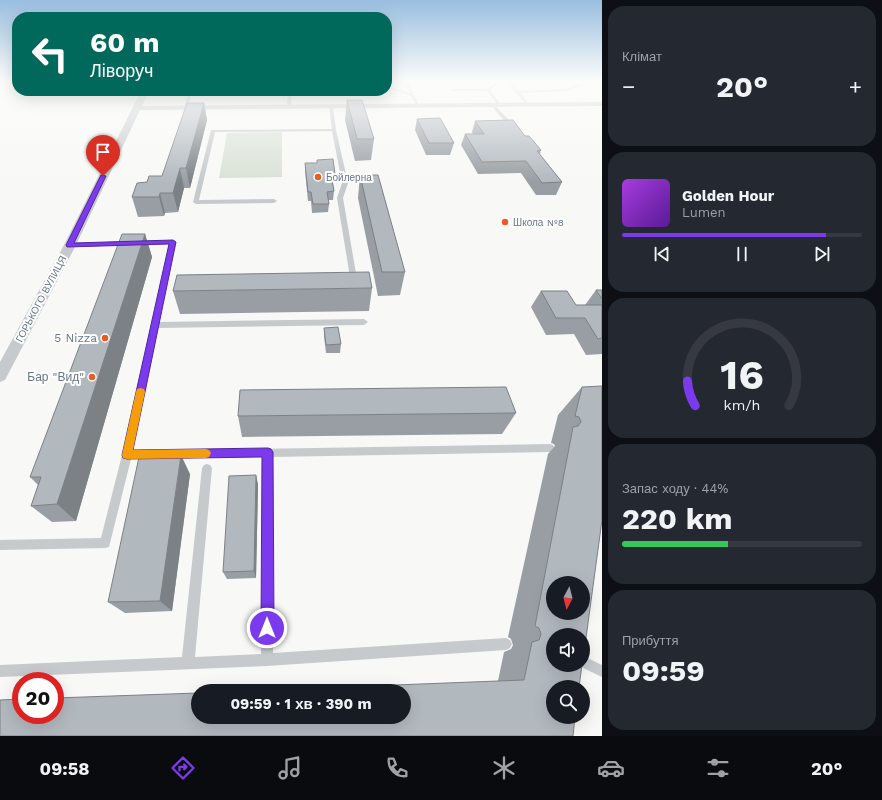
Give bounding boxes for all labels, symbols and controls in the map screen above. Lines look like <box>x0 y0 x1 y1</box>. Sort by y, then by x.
text: 60 m <box>90 26 160 59</box>
icon: left <box>24 28 76 80</box>
text: Клімат <box>622 49 662 64</box>
text: Ліворуч <box>90 60 153 81</box>
text: 20° <box>716 69 768 104</box>
text: − <box>622 74 635 99</box>
text: + <box>849 74 862 99</box>
pin <box>86 135 120 176</box>
icon: arrive <box>92 141 114 163</box>
marker: Бойлерна <box>313 172 323 182</box>
place label: Бойлерна <box>326 172 372 183</box>
text: Golden Hour <box>682 187 774 205</box>
text: Lumen <box>682 205 726 220</box>
marker: Школа №8 <box>500 217 510 227</box>
place label: Школа №8 <box>513 217 564 228</box>
icon: previous <box>651 243 673 265</box>
icon: pause <box>731 243 753 265</box>
icon: next <box>811 243 833 265</box>
street label: ГОРЬКОГО ВУЛИЦЯ <box>14 254 68 344</box>
place label: 5 Nizza <box>54 331 97 345</box>
marker: 5 Nizza <box>100 333 110 343</box>
text: 16 <box>720 350 764 399</box>
place label: Бар "Вид" <box>27 370 84 384</box>
marker: Бар "Вид" <box>87 372 97 382</box>
text: km/h <box>724 397 760 413</box>
text: Запас ходу · 44% <box>622 481 729 496</box>
text: 220 km <box>622 501 733 536</box>
north arrow <box>546 576 590 620</box>
map controls <box>546 576 590 724</box>
position arrow <box>246 607 288 649</box>
button: sound <box>546 628 590 672</box>
text: Прибуття <box>622 633 678 648</box>
text: 09:59 <box>622 653 705 688</box>
speed limit sign: 20 <box>12 672 64 724</box>
button: search <box>546 680 590 724</box>
text: 09:59 · 1 хв · 390 m <box>230 695 372 713</box>
icon: directions <box>169 754 197 782</box>
icon: music <box>276 754 304 782</box>
icon: phone <box>383 754 411 782</box>
icon: climate <box>490 754 518 782</box>
icon: car <box>597 754 625 782</box>
icon: filters <box>704 754 732 782</box>
text: 09:58 <box>40 758 89 779</box>
text: 20° <box>811 758 842 779</box>

